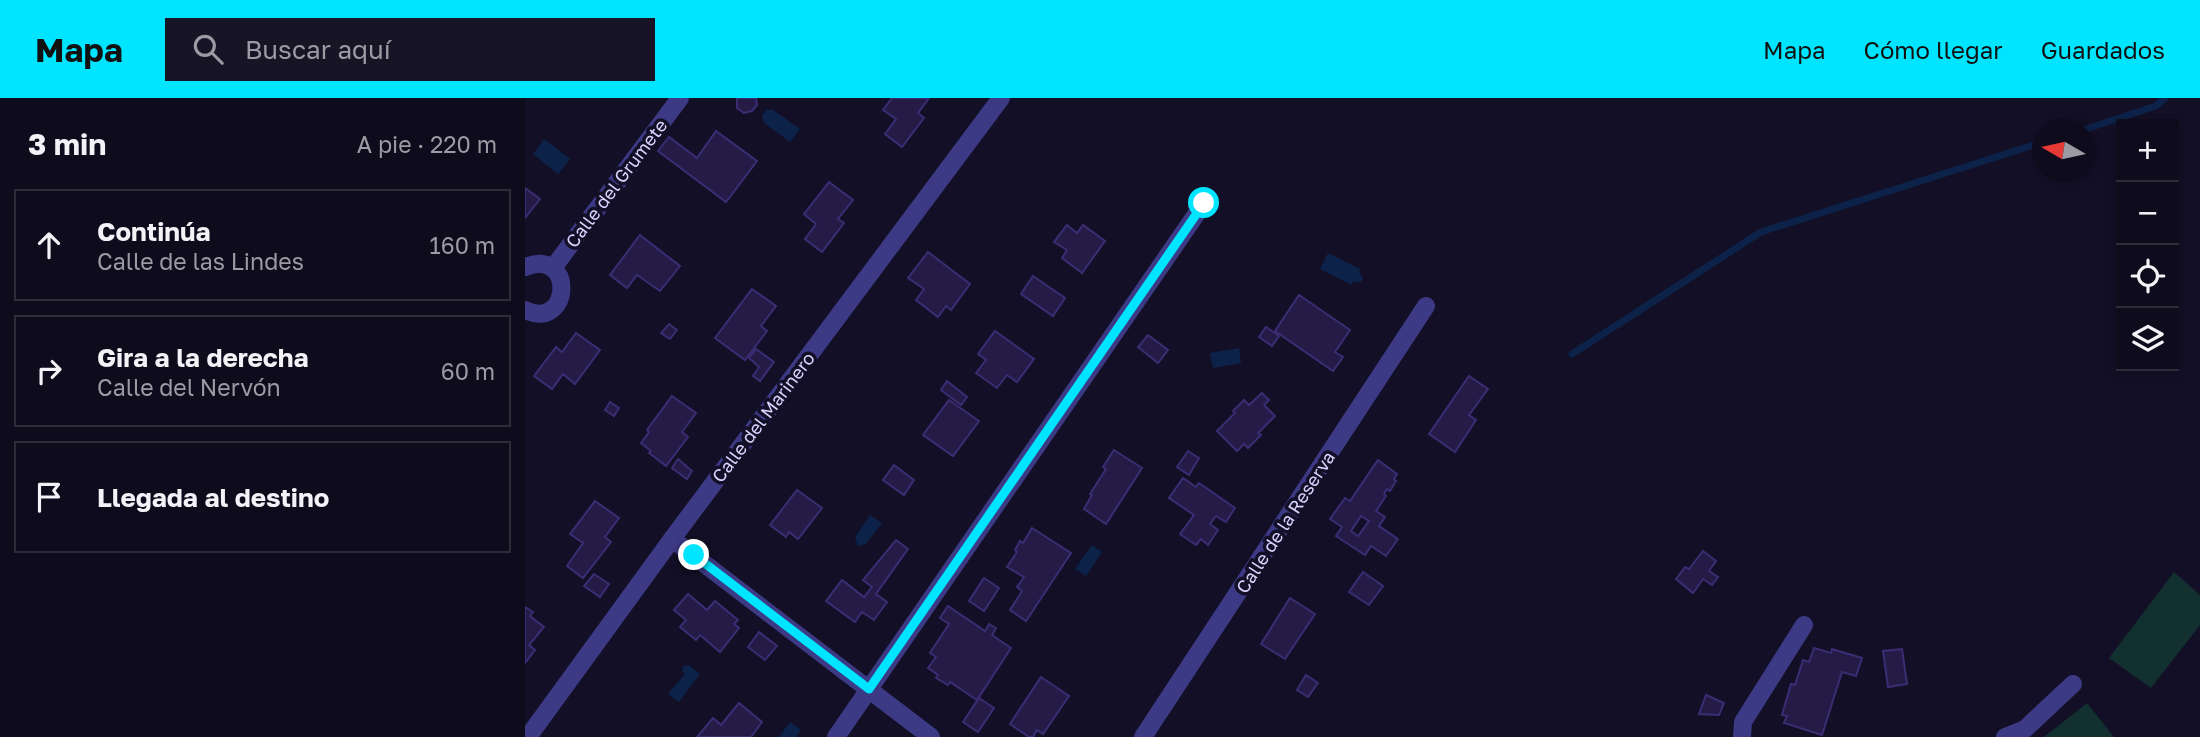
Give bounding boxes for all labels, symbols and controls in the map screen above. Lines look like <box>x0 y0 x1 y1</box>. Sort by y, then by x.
search box <box>165 18 655 81</box>
text: Mapa <box>35 30 123 69</box>
icon: search <box>189 30 227 68</box>
text: Buscar aquí <box>245 34 391 65</box>
text: Mapa <box>1763 35 1826 64</box>
text: Cómo llegar <box>1864 35 2003 64</box>
text: Guardados <box>2041 35 2165 64</box>
street label: Calle del Grumete <box>561 114 671 252</box>
north arrow <box>2032 119 2095 182</box>
map controls <box>2116 119 2179 371</box>
button: + <box>2116 119 2179 182</box>
text: 3 min <box>28 126 106 162</box>
text: A pie · 220 m <box>357 130 497 158</box>
button: − <box>2116 182 2179 245</box>
route start <box>1188 187 1219 218</box>
text: Continúa <box>97 216 211 247</box>
icon: ahead <box>30 226 68 264</box>
text: 160 m <box>430 231 495 259</box>
button: locate <box>2116 245 2179 308</box>
text: Calle de las Lindes <box>97 247 304 275</box>
button: layers <box>2116 308 2179 371</box>
text: Gira a la derecha <box>97 342 309 373</box>
street label: Calle del Marinero <box>707 348 819 486</box>
icon: right <box>30 352 68 390</box>
text: 60 m <box>441 357 495 385</box>
text: Calle del Nervón <box>97 373 281 401</box>
street label: Calle de la Reserva <box>1231 447 1339 597</box>
icon: arrive <box>30 478 68 516</box>
text: Llegada al destino <box>97 482 329 513</box>
route end <box>678 539 709 570</box>

